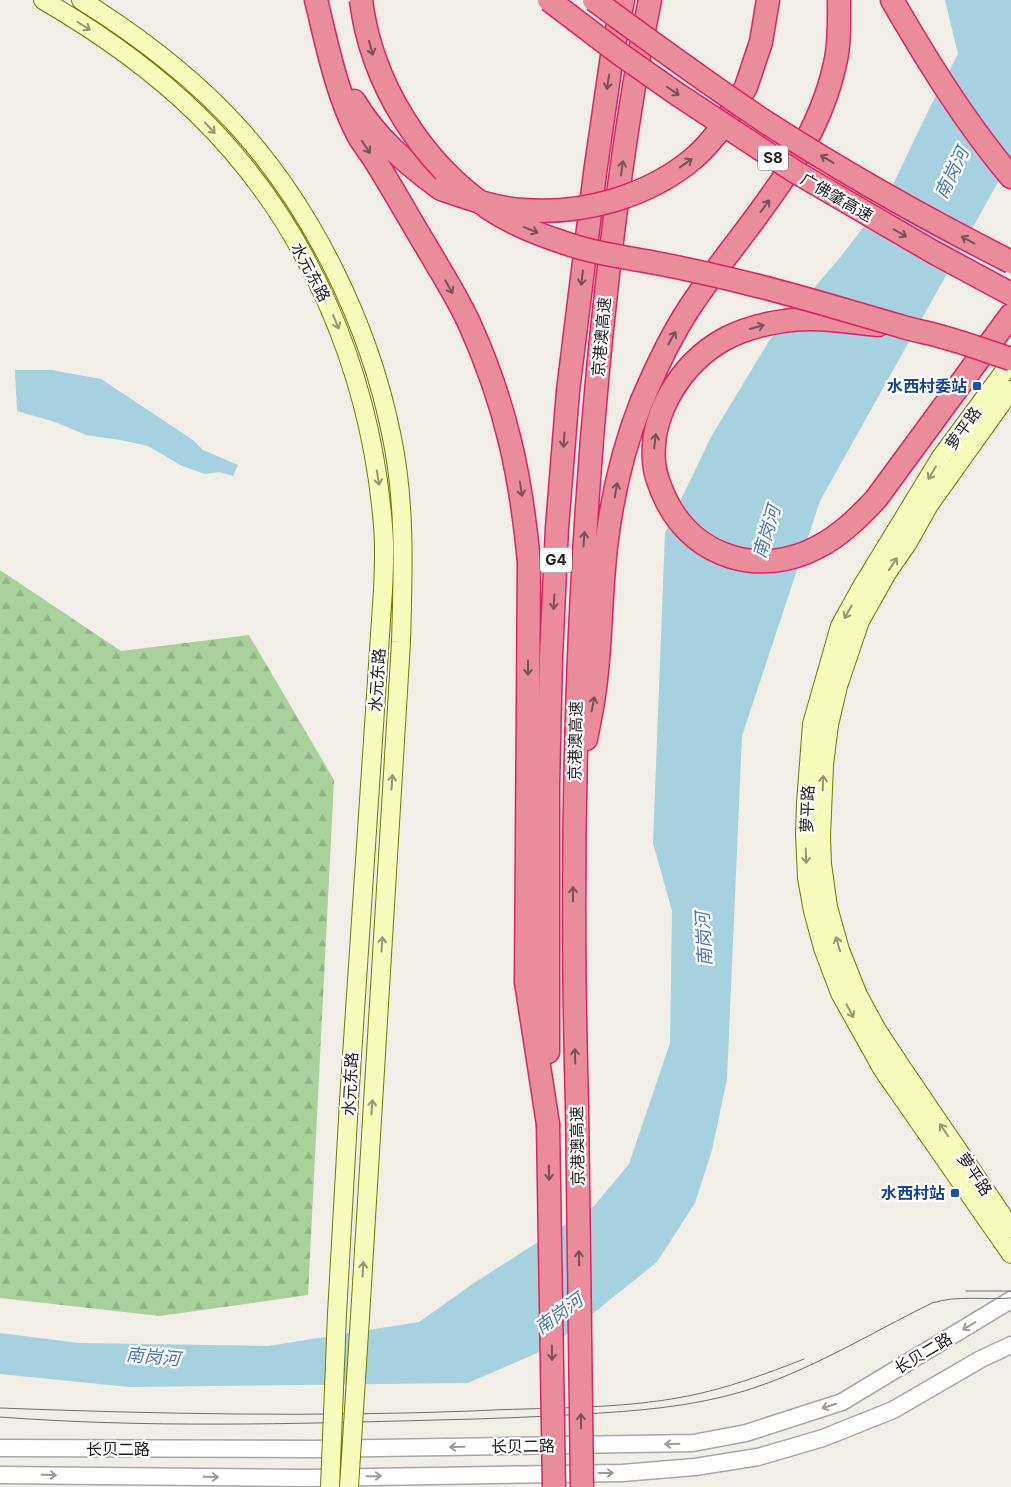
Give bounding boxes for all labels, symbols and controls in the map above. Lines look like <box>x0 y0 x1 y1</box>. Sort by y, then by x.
one-way arrow <box>77 20 91 31</box>
one-way arrow <box>367 39 377 55</box>
one-way arrow <box>603 74 613 90</box>
one-way arrow <box>666 86 680 96</box>
one-way arrow <box>204 121 216 134</box>
one-way arrow <box>361 140 371 154</box>
water label: 南岗河 <box>930 141 974 202</box>
road number: S8 <box>758 146 788 170</box>
one-way arrow <box>820 153 834 163</box>
one-way arrow <box>679 158 692 169</box>
one-way arrow <box>617 161 627 177</box>
street label: 广佛肇高速 <box>797 168 877 226</box>
one-way arrow <box>760 200 771 213</box>
one-way arrow <box>523 225 538 235</box>
one-way arrow <box>892 228 907 238</box>
one-way arrow <box>961 235 976 244</box>
street label: 水元东路 <box>287 239 335 305</box>
one-way arrow <box>577 270 587 286</box>
one-way arrow <box>445 279 455 294</box>
street label: 京港澳高速 <box>588 296 614 378</box>
one-way arrow <box>331 314 341 329</box>
one-way arrow <box>749 322 765 332</box>
one-way arrow <box>667 332 677 346</box>
place label: 水西村委站 <box>887 376 967 396</box>
marker: 水西村委站 <box>971 380 983 392</box>
street label: 萝平路 <box>941 403 985 453</box>
one-way arrow <box>559 431 569 447</box>
one-way arrow <box>650 433 660 449</box>
one-way arrow <box>926 466 936 480</box>
one-way arrow <box>373 470 383 486</box>
one-way arrow <box>516 480 526 496</box>
one-way arrow <box>612 483 621 499</box>
water label: 南岗河 <box>749 500 785 561</box>
one-way arrow <box>579 531 589 547</box>
road number: G4 <box>540 548 572 572</box>
one-way arrow <box>888 558 898 572</box>
one-way arrow <box>549 593 558 609</box>
one-way arrow <box>842 604 852 619</box>
street label: 水元东路 <box>365 647 389 713</box>
one-way arrow <box>523 660 533 676</box>
one-way arrow <box>588 696 598 712</box>
street label: 京港澳高速 <box>564 701 586 781</box>
one-way arrow <box>388 774 397 790</box>
one-way arrow <box>819 775 828 791</box>
street label: 萝平路 <box>796 785 818 833</box>
one-way arrow <box>801 848 811 864</box>
one-way arrow <box>568 886 578 902</box>
water label: 南岗河 <box>691 909 715 967</box>
one-way arrow <box>833 936 842 952</box>
one-way arrow <box>378 937 387 953</box>
one-way arrow <box>846 1003 855 1018</box>
one-way arrow <box>571 1048 580 1064</box>
street label: 水元东路 <box>338 1052 362 1116</box>
one-way arrow <box>368 1099 377 1115</box>
street label: 京港澳高速 <box>566 1106 588 1186</box>
one-way arrow <box>939 1123 949 1137</box>
street label: 萝平路 <box>953 1149 997 1199</box>
one-way arrow <box>544 1164 554 1180</box>
place label: 水西村站 <box>881 1183 945 1203</box>
marker: 水西村站 <box>949 1187 961 1199</box>
one-way arrow <box>574 1251 584 1267</box>
one-way arrow <box>358 1261 367 1277</box>
water label: 南岗河 <box>531 1287 589 1338</box>
one-way arrow <box>963 1321 977 1331</box>
street label: 长贝二路 <box>890 1328 956 1378</box>
water label: 南岗河 <box>125 1344 184 1370</box>
one-way arrow <box>547 1344 557 1360</box>
one-way arrow <box>821 1402 837 1412</box>
one-way arrow <box>576 1413 586 1430</box>
street label: 长贝二路 <box>491 1435 555 1457</box>
street label: 长贝二路 <box>86 1439 150 1459</box>
one-way arrow <box>664 1439 680 1448</box>
one-way arrow <box>449 1442 465 1452</box>
one-way arrow <box>598 1468 614 1478</box>
one-way arrow <box>40 1470 56 1480</box>
one-way arrow <box>365 1471 381 1481</box>
one-way arrow <box>202 1472 219 1482</box>

